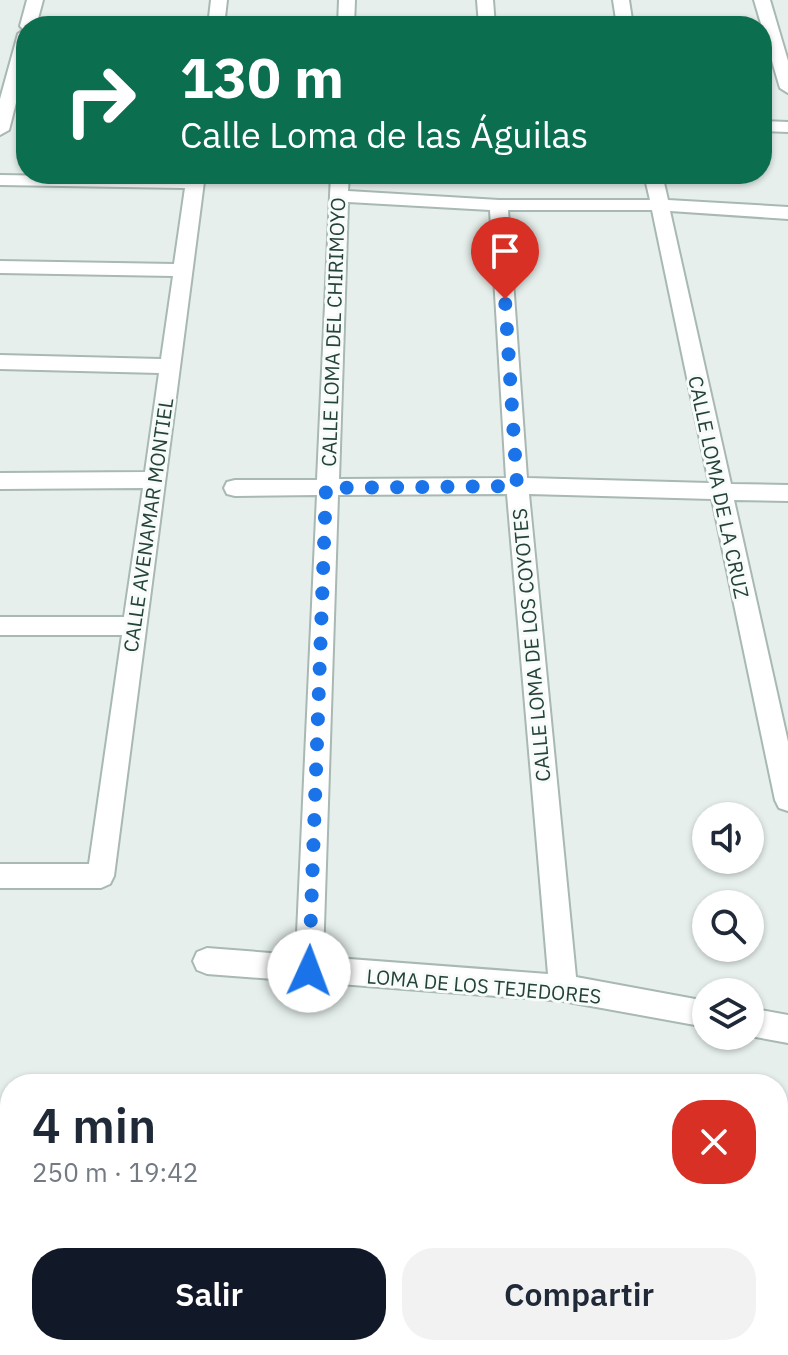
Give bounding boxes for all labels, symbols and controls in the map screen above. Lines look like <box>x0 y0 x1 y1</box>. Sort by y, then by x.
text: 130 m <box>180 41 344 113</box>
icon: right <box>48 48 152 152</box>
text: Calle Loma de las Águilas <box>180 111 588 158</box>
street label: CALLE LOMA DEL CHIRIMOYO <box>315 197 351 467</box>
pin <box>471 217 539 299</box>
icon: arrive <box>483 229 527 273</box>
street label: CALLE LOMA DE LA CRUZ <box>682 373 756 601</box>
street label: CALLE AVENAMAR MONTIEL <box>117 396 179 654</box>
street label: CALLE LOMA DE LOS COYOTES <box>506 507 556 783</box>
map controls <box>692 802 764 1050</box>
button: sound <box>692 802 764 874</box>
button: search <box>692 890 764 962</box>
position arrow <box>267 929 351 1013</box>
street label: LOMA DE LOS TEJEDORES <box>366 962 602 1010</box>
button: layers <box>692 978 764 1050</box>
text: 4 min <box>32 1094 156 1156</box>
button: close <box>672 1100 756 1184</box>
text: 250 m · 19:42 <box>32 1155 198 1189</box>
button: Salir <box>32 1248 386 1340</box>
button: Compartir <box>402 1248 756 1340</box>

